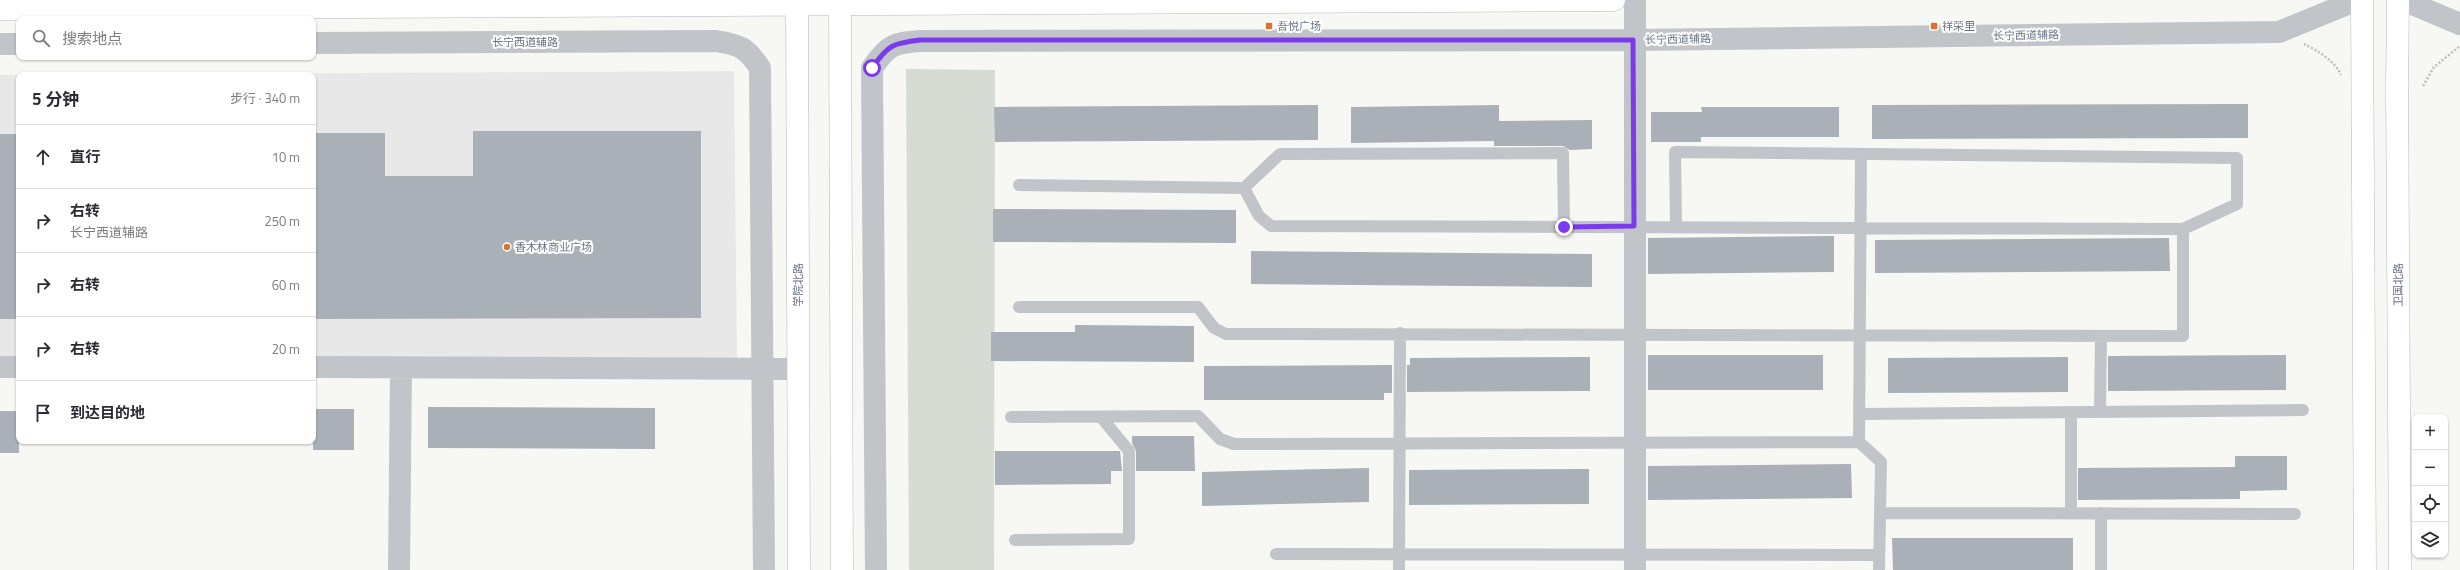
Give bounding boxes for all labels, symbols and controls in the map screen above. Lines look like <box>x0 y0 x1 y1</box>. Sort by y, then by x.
search box <box>16 16 316 60</box>
place label: 吾悦广场 <box>1277 18 1321 34</box>
place label: 祥荣里 <box>1942 18 1975 34</box>
marker: 吾悦广场 <box>1264 21 1274 31</box>
marker: 祥荣里 <box>1929 21 1939 31</box>
street label: 长宁西道辅路 <box>1993 26 2059 44</box>
icon: search <box>30 27 52 49</box>
text: 搜索地点 <box>62 27 122 50</box>
street label: 长宁西道辅路 <box>1645 30 1711 48</box>
street label: 长宁西道辅路 <box>492 34 558 50</box>
route start <box>863 59 881 77</box>
text: 5 分钟 <box>32 86 79 112</box>
text: 步行 · 340 m <box>230 88 300 108</box>
text: 直行 <box>70 145 100 168</box>
icon: ahead <box>32 146 54 168</box>
text: 10 m <box>272 147 300 167</box>
text: 右转 <box>70 199 100 222</box>
icon: right <box>32 210 54 232</box>
text: 250 m <box>264 211 300 231</box>
route end <box>1555 218 1573 236</box>
text: 长宁西道辅路 <box>70 222 148 242</box>
place label: 香木林商业广场 <box>515 239 592 255</box>
marker: 香木林商业广场 <box>502 242 512 252</box>
street label: 学院北路 <box>790 263 806 307</box>
street label: 卫国北路 <box>2390 263 2406 307</box>
text: 右转 <box>70 273 100 296</box>
icon: right <box>32 274 54 296</box>
text: 60 m <box>272 275 300 295</box>
text: 右转 <box>70 337 100 360</box>
icon: right <box>32 338 54 360</box>
text: 20 m <box>272 339 300 359</box>
text: 到达目的地 <box>70 401 145 424</box>
icon: arrive <box>32 402 54 424</box>
map controls <box>2412 414 2448 558</box>
button: + <box>2412 414 2448 450</box>
button: − <box>2412 450 2448 486</box>
button: locate <box>2412 486 2448 522</box>
button: layers <box>2412 522 2448 558</box>

